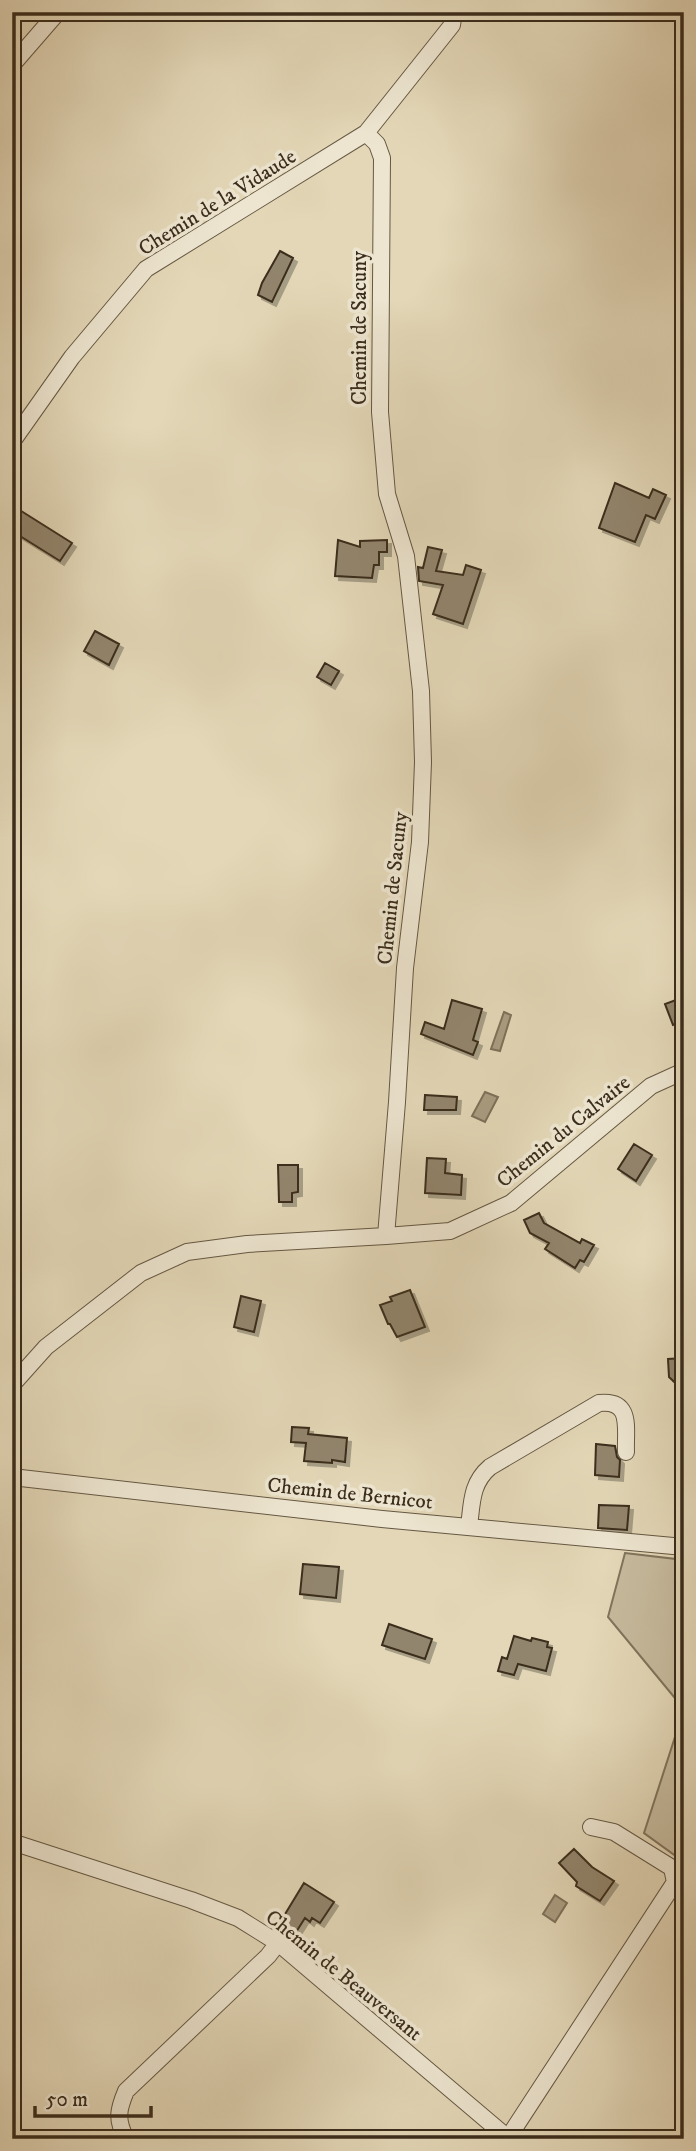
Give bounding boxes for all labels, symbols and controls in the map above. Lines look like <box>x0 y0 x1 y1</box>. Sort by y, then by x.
street label: Chemin de la Vidaude <box>134 144 301 262</box>
street label: Chemin de Sacuny <box>347 250 373 405</box>
street label: Chemin de Sacuny <box>372 809 414 966</box>
street label: Chemin du Calvaire <box>492 1070 636 1194</box>
street label: Chemin de Bernicot <box>266 1472 434 1516</box>
street label: Chemin de Beauversant <box>260 1905 427 2047</box>
scale bar <box>35 2074 150 2118</box>
text: 50 m <box>46 2087 88 2113</box>

